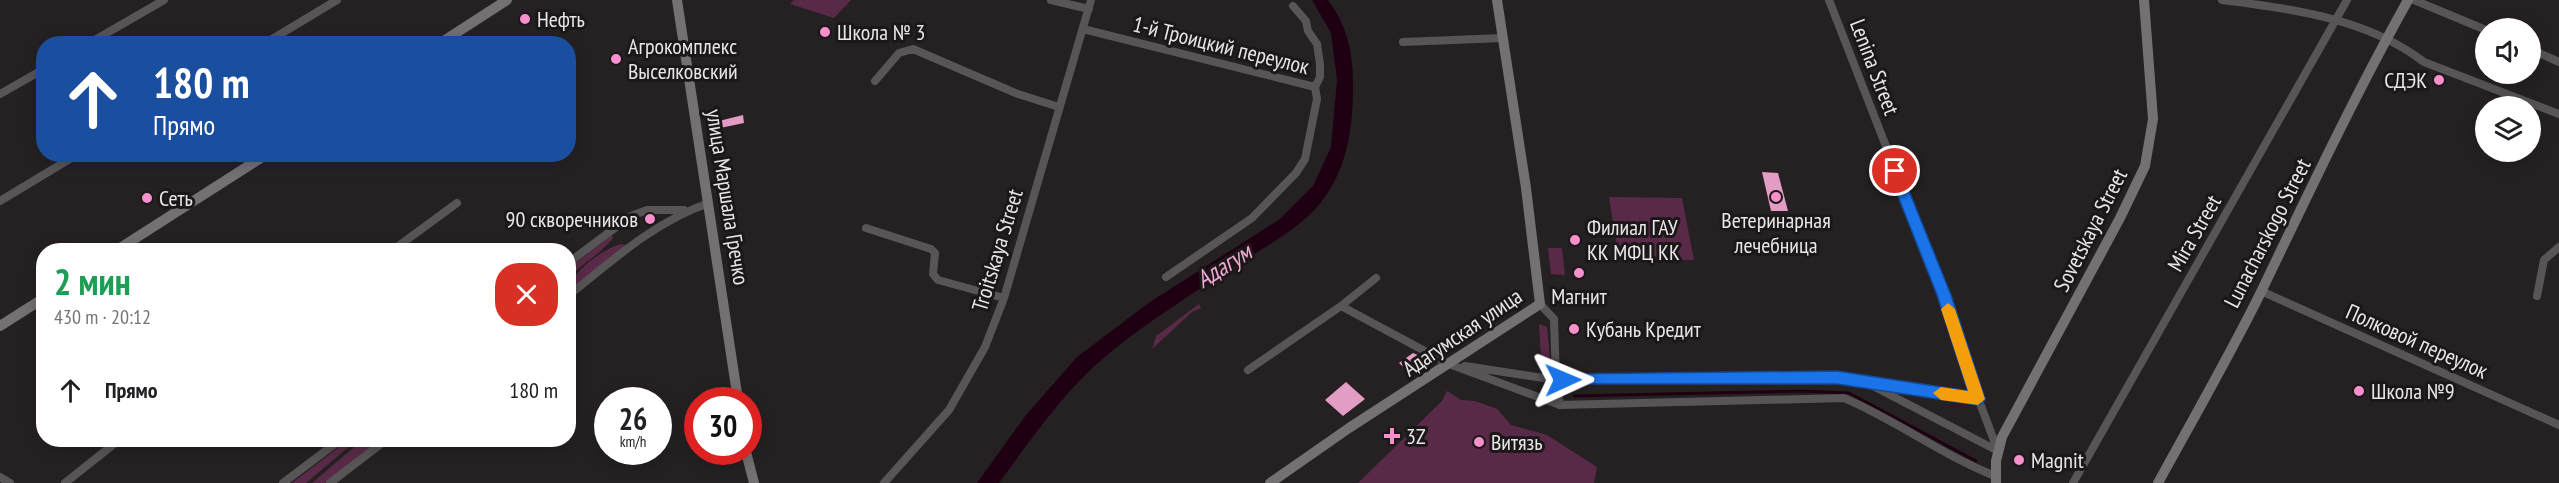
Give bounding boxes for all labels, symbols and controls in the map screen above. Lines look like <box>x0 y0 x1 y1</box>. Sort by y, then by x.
place label: Нефть <box>537 5 585 33</box>
street label: 1-й Троицкий переулок <box>1130 10 1313 81</box>
marker: Нефть <box>518 12 532 26</box>
street label: Lenina Street <box>1844 15 1906 119</box>
place label: Школа № 3 <box>837 18 925 46</box>
map controls <box>2475 18 2541 162</box>
button: sound <box>2475 18 2541 84</box>
marker: Школа № 3 <box>818 25 832 39</box>
place label: Агрокомплекс Выселковский <box>628 32 738 85</box>
marker: Агрокомплекс Выселковский <box>609 52 623 66</box>
text: 180 m <box>153 55 250 110</box>
icon: ahead <box>54 60 132 138</box>
place label: СДЭК <box>2384 66 2427 94</box>
marker: СДЭК <box>2432 73 2446 87</box>
button: layers <box>2475 96 2541 162</box>
street label: улица Маршала Гречко <box>700 107 756 287</box>
text: Прямо <box>153 108 215 142</box>
pin <box>1869 145 1920 196</box>
icon: arrive <box>1878 154 1911 187</box>
street label: Lunacharskogo Street <box>2217 154 2317 312</box>
street label: Sovetskaya Street <box>2047 164 2133 296</box>
place label: Сеть <box>159 184 193 212</box>
street label: Troitskaya Street <box>965 185 1029 315</box>
marker: Ветеринарная лечебница <box>1769 190 1783 204</box>
street label: Mira Street <box>2161 190 2227 276</box>
marker: Сеть <box>140 191 154 205</box>
place label: 90 скворечников <box>506 205 638 233</box>
place label: Ветеринарная лечебница <box>1721 206 1831 259</box>
marker: 90 скворечников <box>643 212 657 226</box>
place label: Филиал ГАУ КК МФЦ КК <box>1587 213 1680 266</box>
marker: Филиал ГАУ КК МФЦ КК <box>1568 233 1582 247</box>
water label: Адагум <box>1190 235 1259 295</box>
text: 2 мин <box>54 258 131 305</box>
button: close <box>495 263 558 326</box>
marker: Магнит <box>1572 266 1586 280</box>
street label: Адагумская улица <box>1397 282 1527 382</box>
place label: Магнит <box>1551 282 1608 310</box>
street label: Полковой переулок <box>2342 297 2493 385</box>
text: 430 m · 20:12 <box>54 304 151 330</box>
place label: Кубань Кредит <box>1586 315 1702 343</box>
marker: Кубань Кредит <box>1567 322 1581 336</box>
position arrow <box>1531 348 1595 412</box>
icon: ahead <box>54 374 87 407</box>
text: Прямо <box>105 376 158 404</box>
text: 180 m <box>509 376 558 404</box>
place label: Школа №9 <box>2371 377 2455 405</box>
marker: Школа №9 <box>2352 384 2366 398</box>
speed limit sign: 30 <box>684 387 762 465</box>
text: 26 <box>619 399 647 438</box>
place label: 3Z <box>1406 422 1426 450</box>
marker: 3Z <box>1383 427 1401 445</box>
place label: Витязь <box>1491 428 1543 456</box>
text: km/h <box>620 432 646 451</box>
marker: Витязь <box>1472 435 1486 449</box>
place label: Magnit <box>2031 446 2084 474</box>
marker: Magnit <box>2012 453 2026 467</box>

